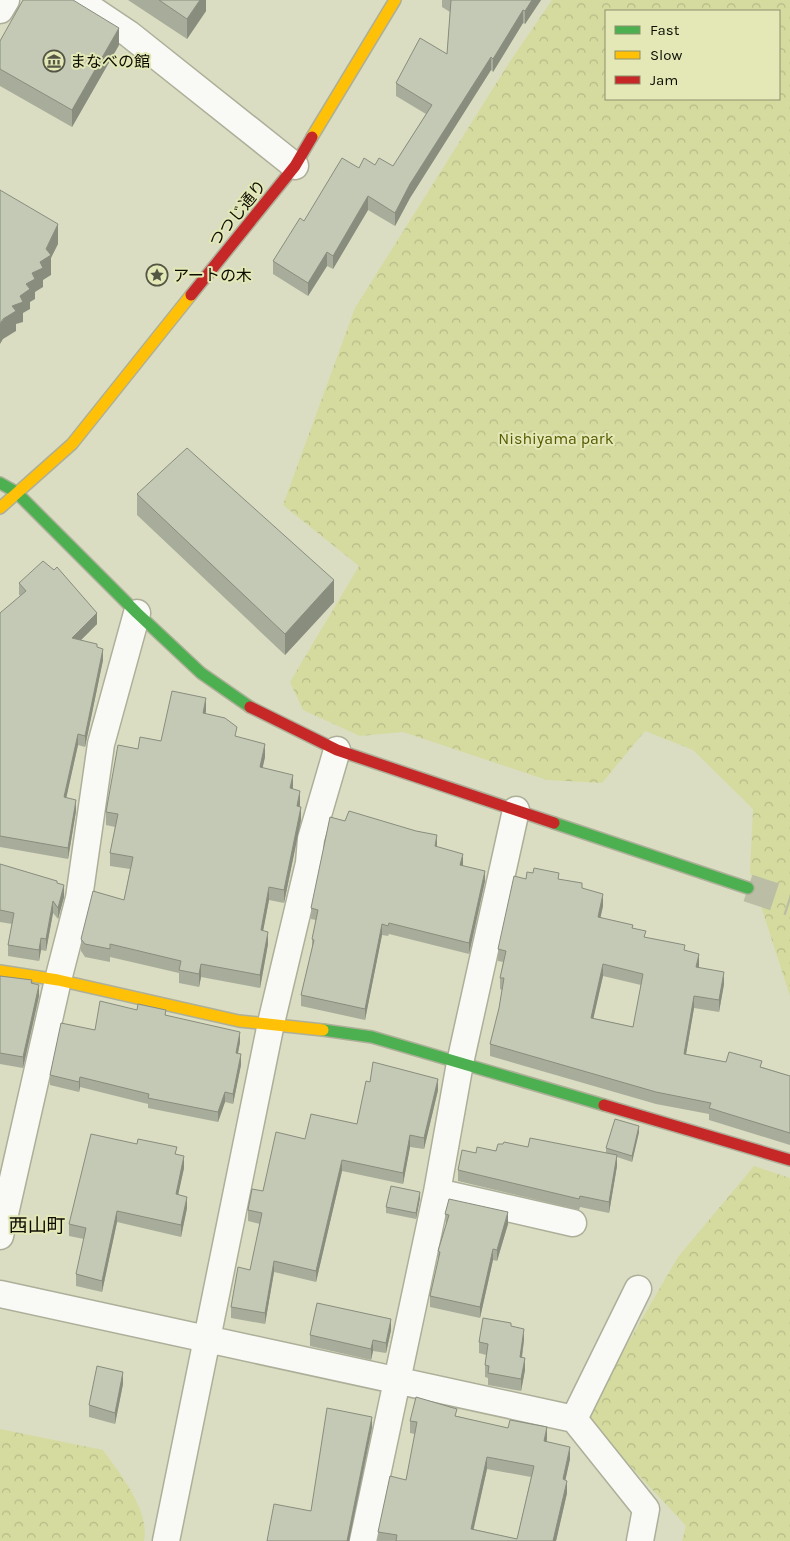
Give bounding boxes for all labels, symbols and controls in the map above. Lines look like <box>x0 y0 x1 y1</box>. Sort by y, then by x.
legend <box>605 10 780 100</box>
text: Fast <box>650 21 680 39</box>
text: Slow <box>650 46 682 64</box>
museum icon: まなべの館 <box>42 49 66 73</box>
place label: まなべの館 <box>70 52 150 71</box>
text: Jam <box>650 71 678 89</box>
street label: つつじ通り <box>205 176 270 250</box>
place icon: アートの木 <box>145 263 169 287</box>
place label: アートの木 <box>173 266 252 285</box>
park label: Nishiyama park <box>498 429 614 448</box>
district label: 西山町 <box>8 1215 66 1237</box>

